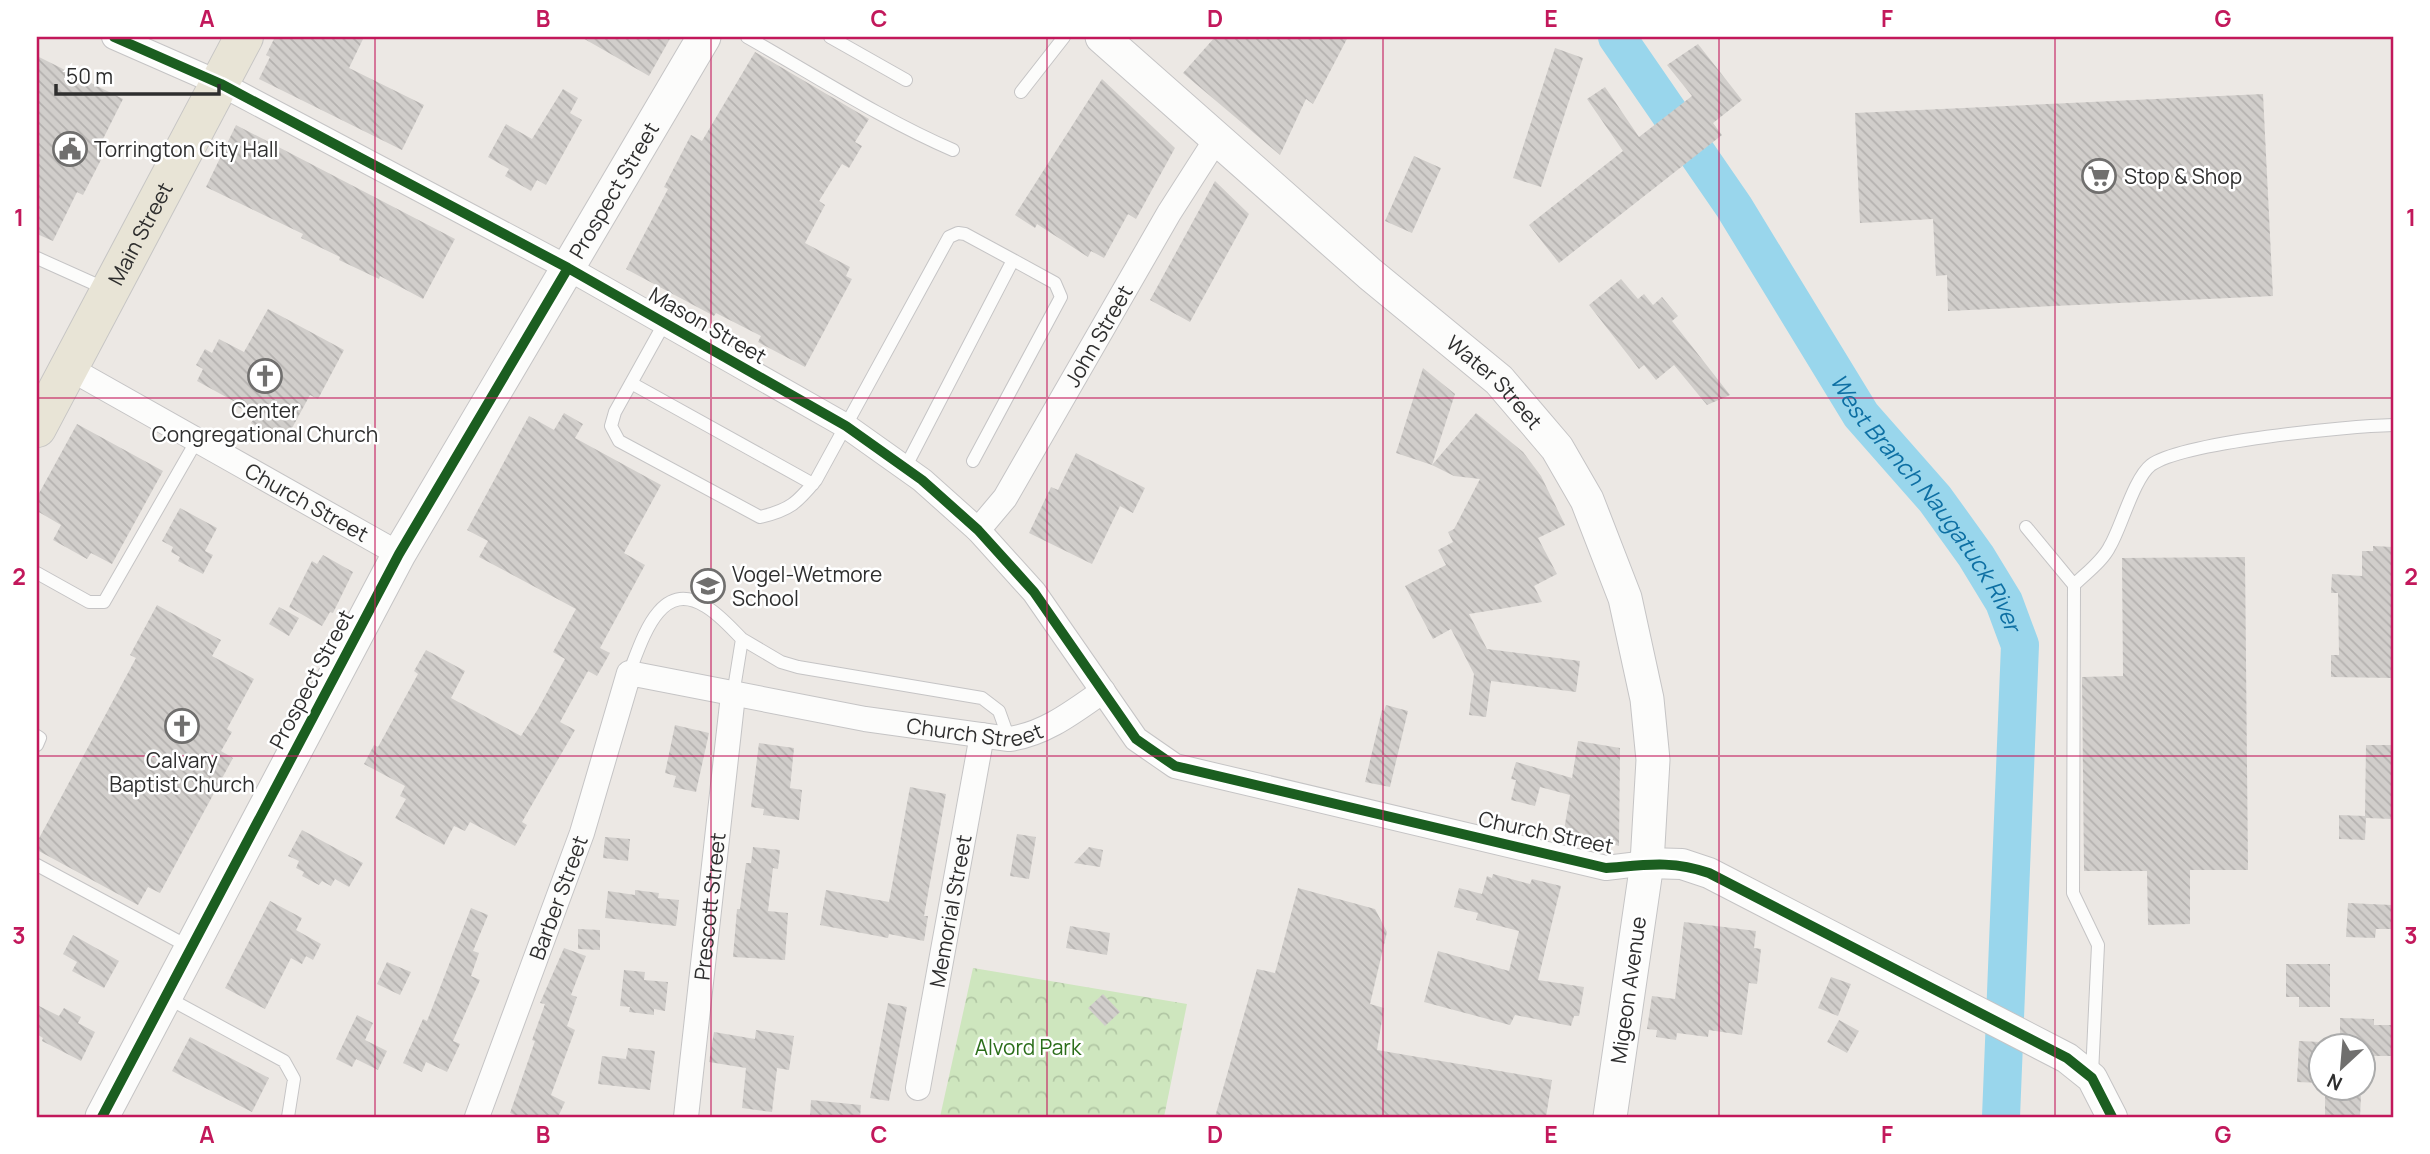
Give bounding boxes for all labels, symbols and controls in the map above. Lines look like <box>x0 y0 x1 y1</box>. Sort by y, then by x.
text: A <box>199 2 215 34</box>
text: B <box>536 2 550 34</box>
text: C <box>871 2 888 34</box>
text: D <box>1207 2 1223 34</box>
text: E <box>1544 2 1558 34</box>
text: F <box>1881 2 1893 34</box>
text: G <box>2215 2 2232 34</box>
scale bar <box>56 52 219 96</box>
text: 50 m <box>66 62 113 90</box>
street label: Prospect Street <box>562 117 665 264</box>
public building icon: Torrington City Hall <box>51 130 89 168</box>
place label: Torrington City Hall <box>94 135 278 163</box>
supermarket icon: Stop & Shop <box>2080 157 2118 195</box>
place label: Stop & Shop <box>2124 162 2242 190</box>
street label: Main Street <box>101 177 179 290</box>
text: 1 <box>14 201 24 233</box>
text: 1 <box>2406 201 2416 233</box>
street label: Mason Street <box>644 280 772 370</box>
street label: John Street <box>1058 280 1139 392</box>
street label: Water Street <box>1441 329 1549 435</box>
church icon: Center Congregational Church <box>246 357 284 395</box>
water label: West Branch Naugatuck River <box>1823 367 2030 638</box>
place label: Center Congregational Church <box>152 396 378 448</box>
street label: Church Street <box>240 456 374 548</box>
text: 2 <box>12 560 26 592</box>
place label: Vogel-Wetmore School <box>732 560 882 612</box>
text: 2 <box>2404 560 2418 592</box>
school or university icon: Vogel-Wetmore School <box>689 567 727 605</box>
street label: Prospect Street <box>262 604 360 754</box>
church icon: Calvary Baptist Church <box>163 707 201 745</box>
street label: Church Street <box>905 711 1047 753</box>
place label: Calvary Baptist Church <box>109 746 255 798</box>
street label: Church Street <box>1476 804 1616 860</box>
street label: Prescott Street <box>687 831 732 982</box>
street label: Barber Street <box>522 832 594 964</box>
street label: Memorial Street <box>923 832 978 990</box>
street label: Migeon Avenue <box>1604 915 1652 1065</box>
text: 3 <box>12 919 26 951</box>
text: 3 <box>2404 919 2418 951</box>
north arrow <box>2308 1032 2378 1102</box>
park label: Alvord Park <box>975 1033 1082 1061</box>
text: N <box>2323 1068 2346 1097</box>
text: A <box>199 1118 215 1150</box>
text: B <box>536 1118 550 1150</box>
text: C <box>871 1118 888 1150</box>
text: D <box>1207 1118 1223 1150</box>
text: E <box>1544 1118 1558 1150</box>
text: F <box>1881 1118 1893 1150</box>
text: G <box>2215 1118 2232 1150</box>

